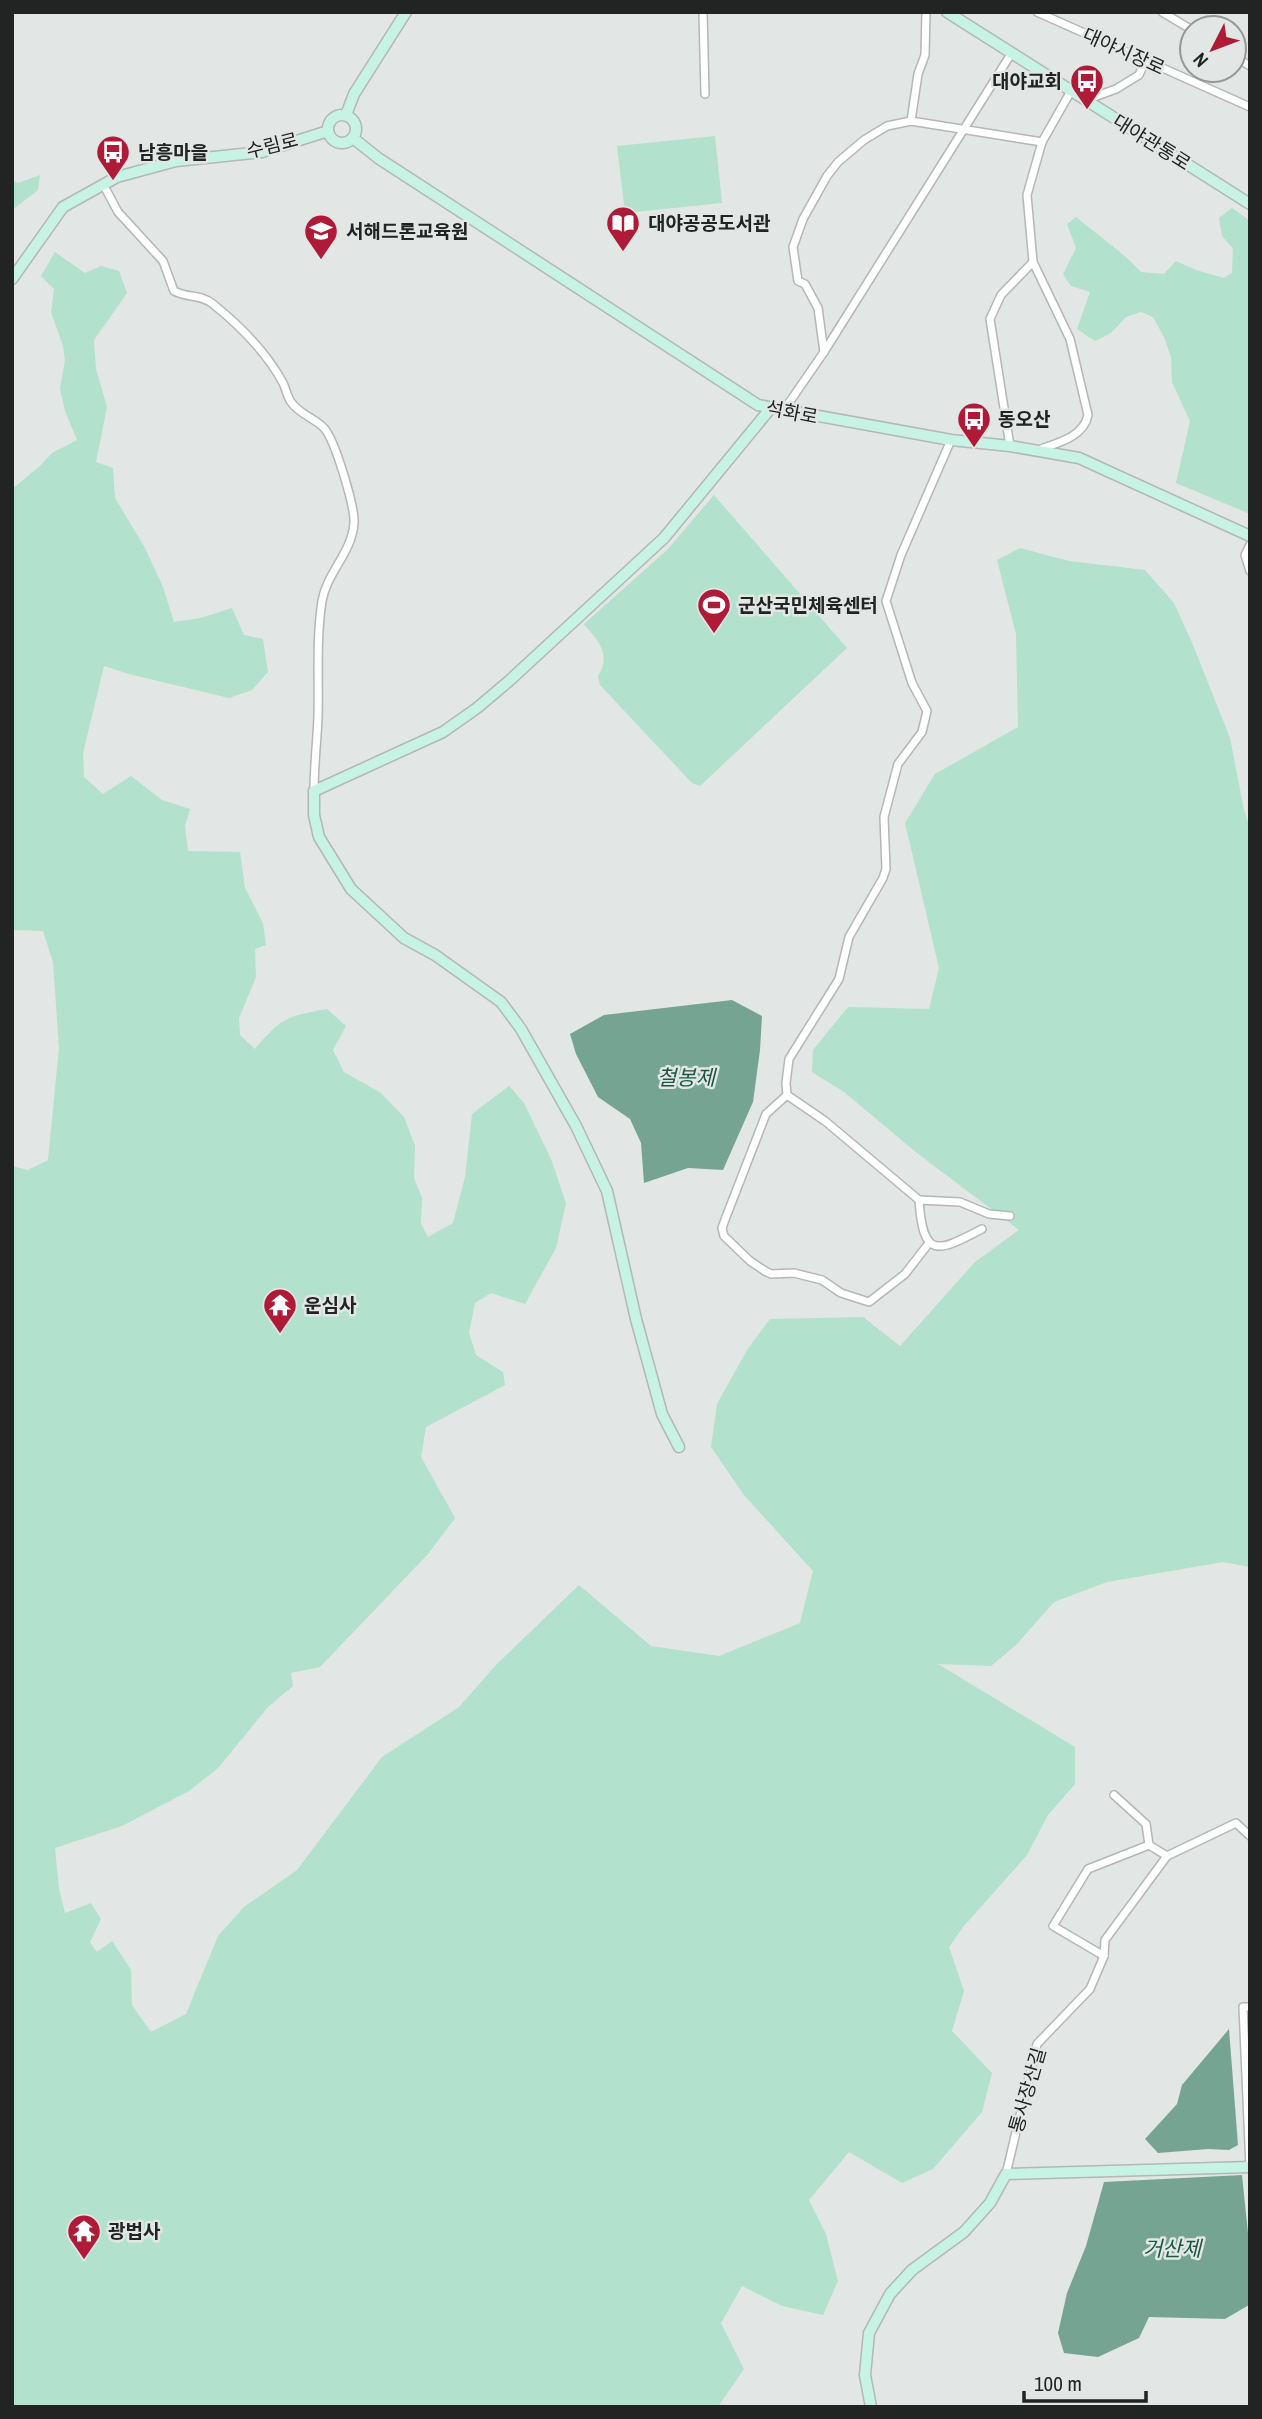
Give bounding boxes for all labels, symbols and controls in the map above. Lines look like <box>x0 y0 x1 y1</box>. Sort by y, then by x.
north arrow <box>1178 14 1248 84</box>
street label: 대야시장로 <box>1079 21 1169 81</box>
text: N <box>1187 47 1214 73</box>
bus stop icon: 대야교회 <box>1068 62 1106 111</box>
place label: 대야교회 <box>992 68 1062 94</box>
street label: 대야관통로 <box>1108 108 1196 176</box>
street label: 수림로 <box>243 126 301 164</box>
bus stop icon: 남흥마을 <box>94 133 132 182</box>
place label: 남흥마을 <box>138 139 208 165</box>
library icon: 대야공공도서관 <box>604 204 642 253</box>
place label: 대야공공도서관 <box>648 210 771 236</box>
school or university icon: 서해드론교육원 <box>302 212 340 261</box>
place label: 서해드론교육원 <box>346 218 468 244</box>
street label: 석화로 <box>764 394 820 430</box>
bus stop icon: 동오산 <box>955 400 993 449</box>
place label: 동오산 <box>998 406 1051 432</box>
sports icon: 군산국민체육센터 <box>695 586 733 635</box>
place label: 군산국민체육센터 <box>738 592 878 618</box>
water label: 철봉제 <box>657 1063 718 1092</box>
temple icon: 운심사 <box>261 1286 299 1335</box>
place label: 운심사 <box>304 1292 357 1318</box>
street label: 통사장산길 <box>1002 2044 1052 2136</box>
temple icon: 광법사 <box>65 2212 103 2261</box>
place label: 광법사 <box>108 2218 161 2244</box>
water label: 거산제 <box>1143 2234 1204 2263</box>
scale bar <box>1024 2360 1146 2404</box>
text: 100 m <box>1034 2369 1082 2398</box>

